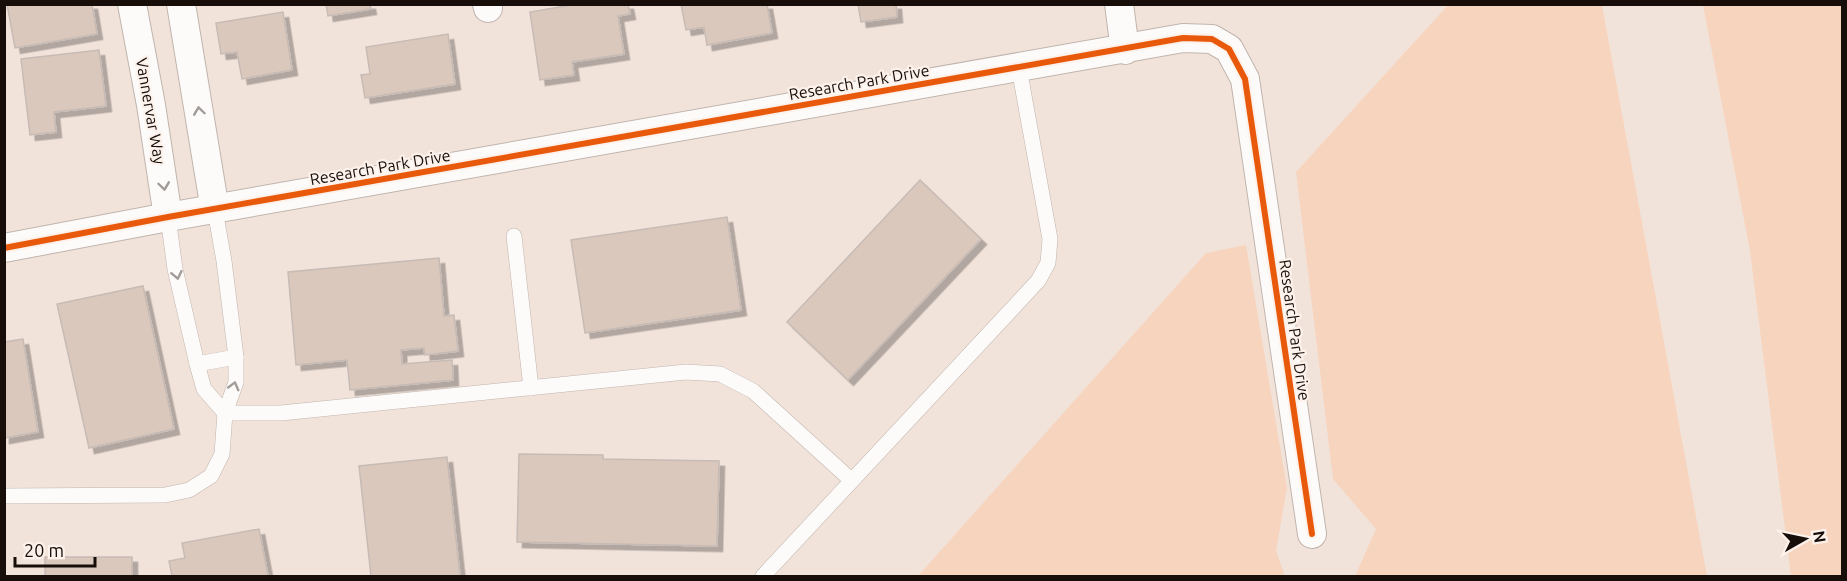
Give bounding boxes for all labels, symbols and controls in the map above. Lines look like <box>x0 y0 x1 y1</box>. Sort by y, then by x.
street label: Vannervar Way <box>133 56 169 166</box>
street label: Research Park Drive <box>787 61 931 103</box>
one-way arrow <box>194 106 206 115</box>
street label: Research Park Drive <box>308 146 452 188</box>
one-way arrow <box>157 182 169 191</box>
street label: Research Park Drive <box>1276 258 1314 402</box>
one-way arrow <box>170 270 183 280</box>
one-way arrow <box>226 381 239 391</box>
north arrow <box>1775 509 1835 569</box>
text: N <box>1810 529 1830 544</box>
scale bar <box>15 530 94 568</box>
text: 20 m <box>24 540 64 560</box>

